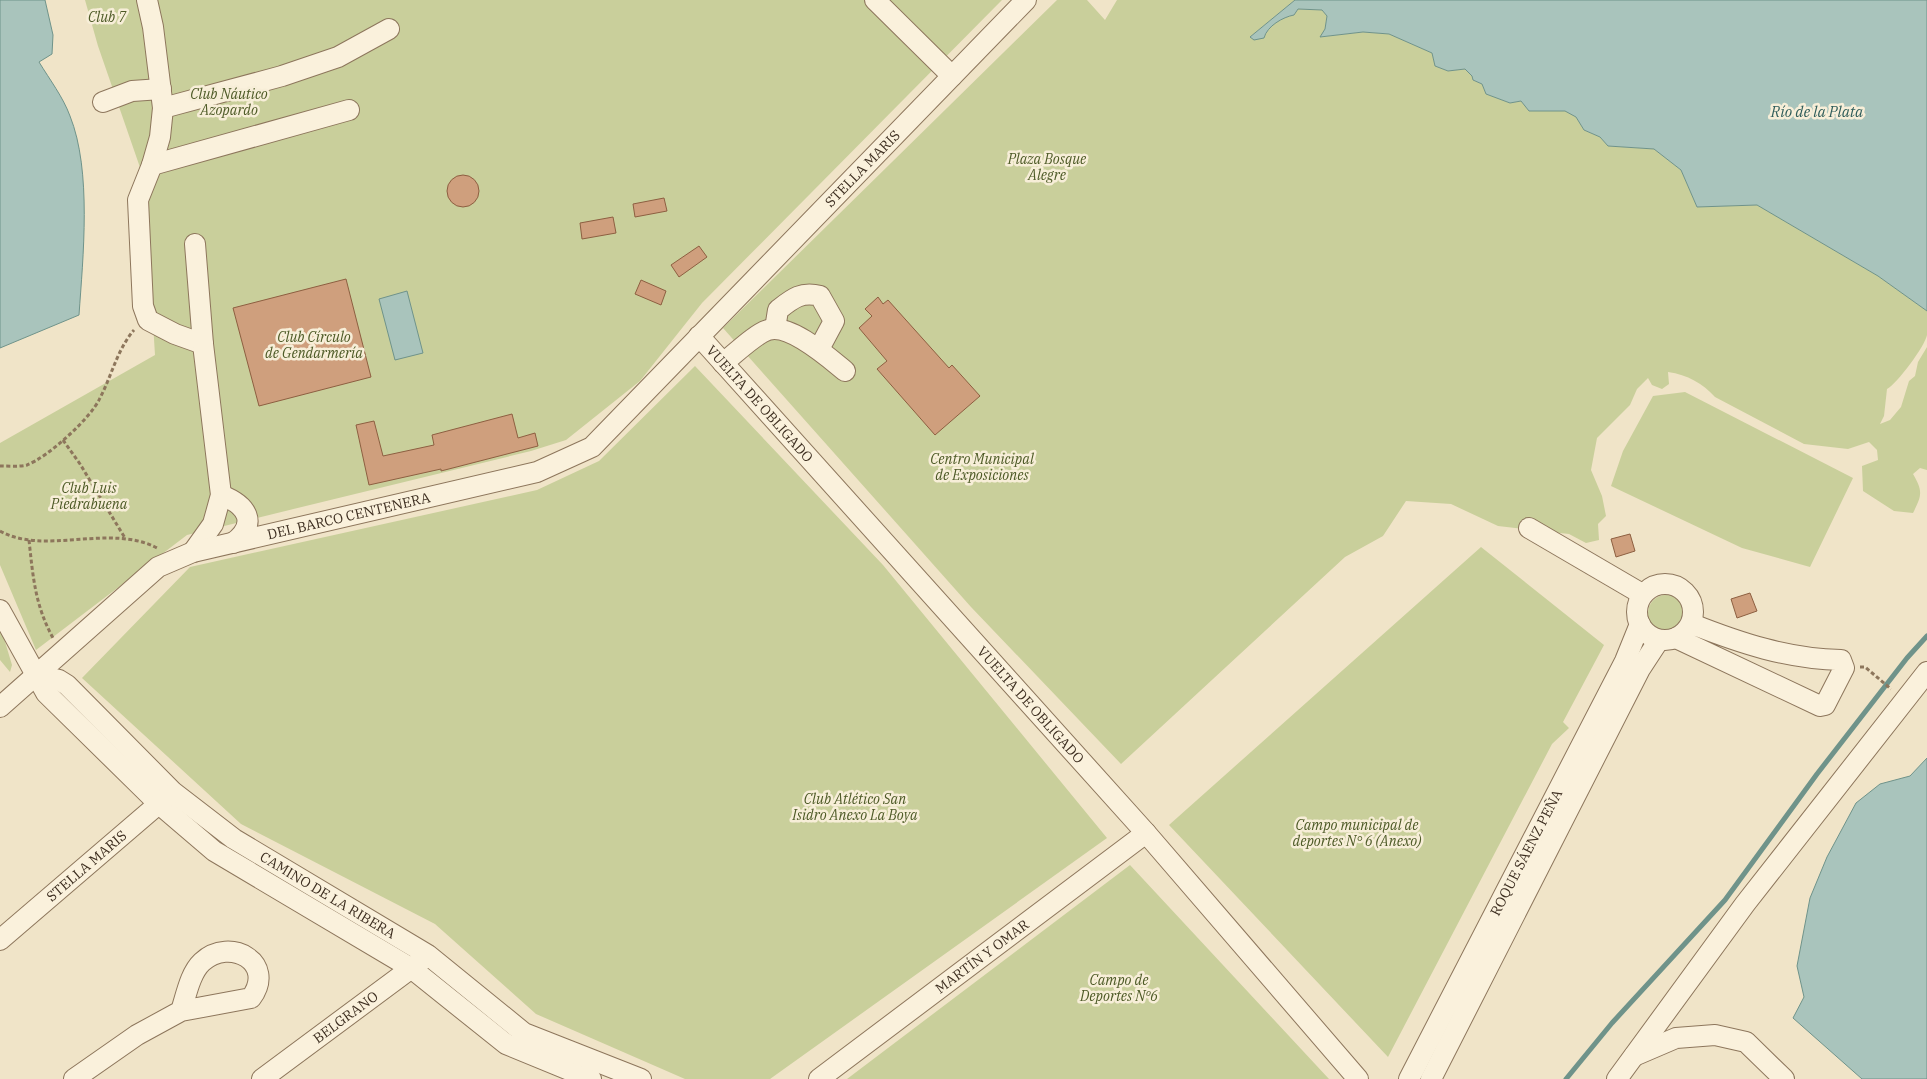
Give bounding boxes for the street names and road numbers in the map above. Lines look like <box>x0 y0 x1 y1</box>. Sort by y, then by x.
street label: STELLA MARIS <box>821 126 904 211</box>
street label: VUELTA DE OBLIGADO <box>703 341 817 466</box>
street label: DEL BARCO CENTENERA <box>265 488 432 543</box>
street label: VUELTA DE OBLIGADO <box>973 642 1088 767</box>
street label: ROQUE SÁENZ PEÑA <box>1486 786 1566 919</box>
street label: STELLA MARIS <box>43 826 130 905</box>
street label: CAMINO DE LA RIBERA <box>257 848 399 943</box>
street label: MARTÍN Y OMAR <box>932 915 1033 997</box>
street label: BELGRANO <box>309 987 382 1047</box>

